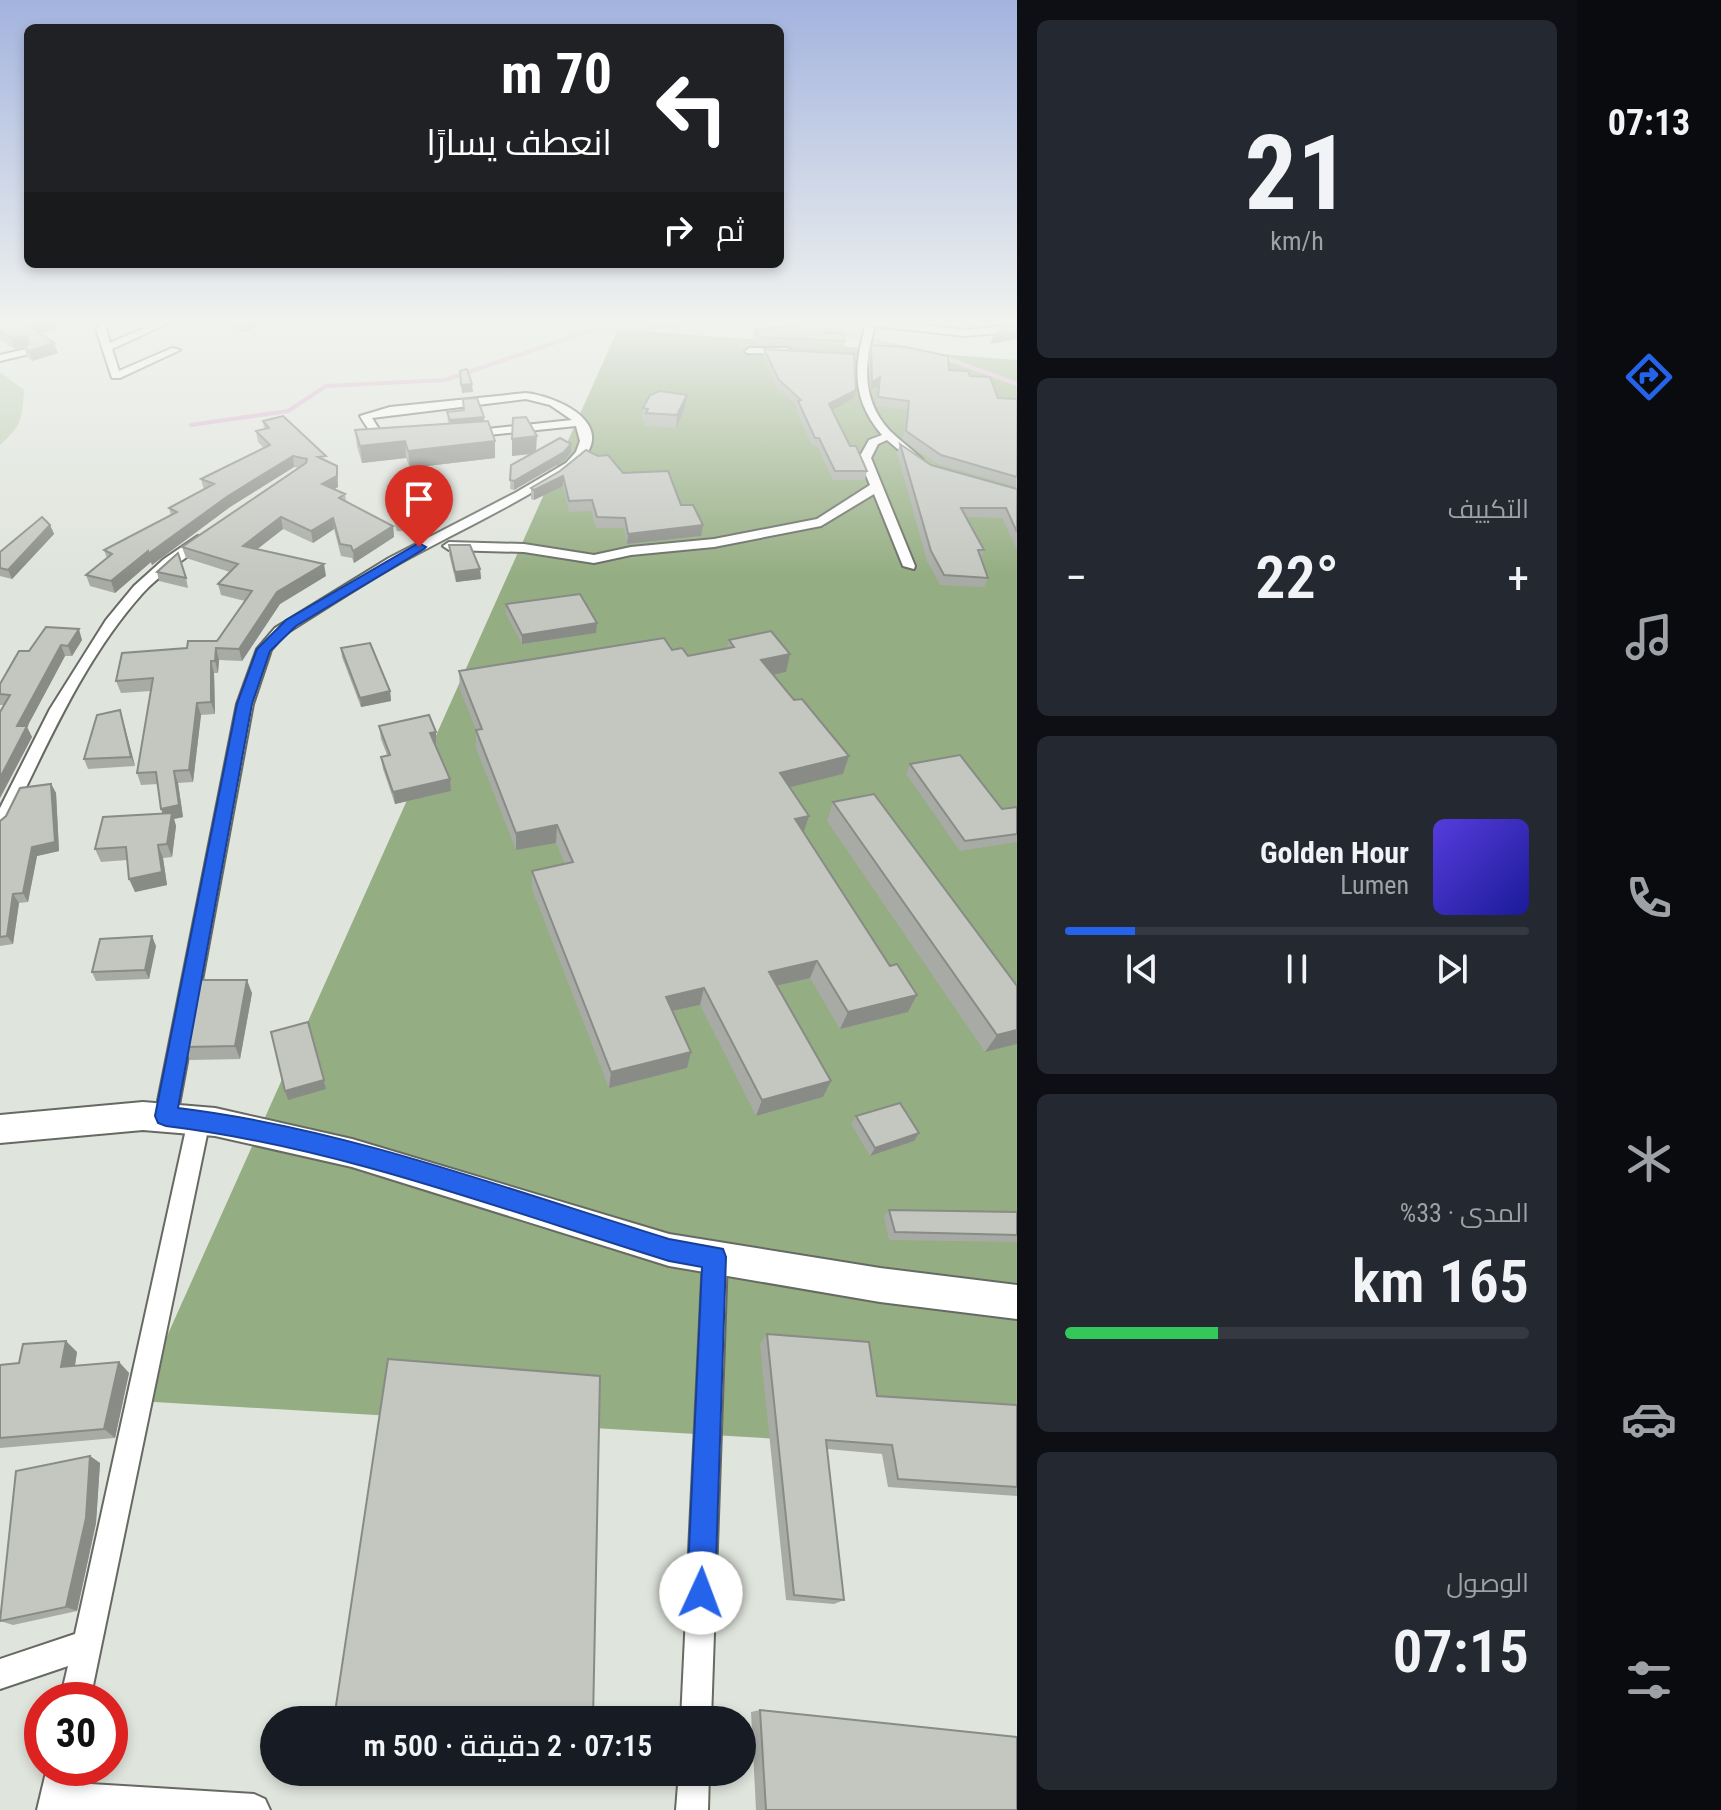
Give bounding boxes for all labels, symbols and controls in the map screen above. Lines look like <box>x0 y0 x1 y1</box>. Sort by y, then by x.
text: 70 m <box>501 41 612 107</box>
icon: left <box>640 56 744 160</box>
text: 07:13 <box>1608 102 1690 144</box>
text: 21 <box>1244 113 1350 234</box>
text: انعطف يسارًا <box>426 122 612 164</box>
icon: right <box>656 208 700 252</box>
text: ثم <box>716 213 744 248</box>
text: km/h <box>1270 226 1324 256</box>
icon: directions <box>1621 349 1677 405</box>
pin <box>385 465 453 547</box>
icon: arrive <box>397 477 441 521</box>
text: التكييف <box>1447 494 1529 524</box>
text: 22° <box>1255 542 1339 613</box>
text: − <box>1065 552 1087 604</box>
text: + <box>1507 552 1529 604</box>
icon: music <box>1621 609 1677 665</box>
text: Golden Hour <box>1260 835 1409 870</box>
text: Lumen <box>1340 870 1409 900</box>
icon: phone <box>1621 870 1677 926</box>
icon: previous <box>1120 947 1164 991</box>
icon: pause <box>1275 947 1319 991</box>
icon: next <box>1430 947 1474 991</box>
icon: climate <box>1621 1131 1677 1187</box>
text: المدى · 33% <box>1400 1198 1529 1228</box>
text: 165 km <box>1352 1246 1529 1317</box>
icon: car <box>1621 1391 1677 1447</box>
position arrow <box>659 1551 743 1635</box>
text: الوصول <box>1446 1568 1529 1598</box>
text: 07:15 <box>1392 1616 1529 1687</box>
icon: filters <box>1621 1652 1677 1708</box>
speed limit sign: 30 <box>24 1682 128 1786</box>
text: 07:15 · 2 دقيقة · 500 m <box>364 1728 652 1763</box>

